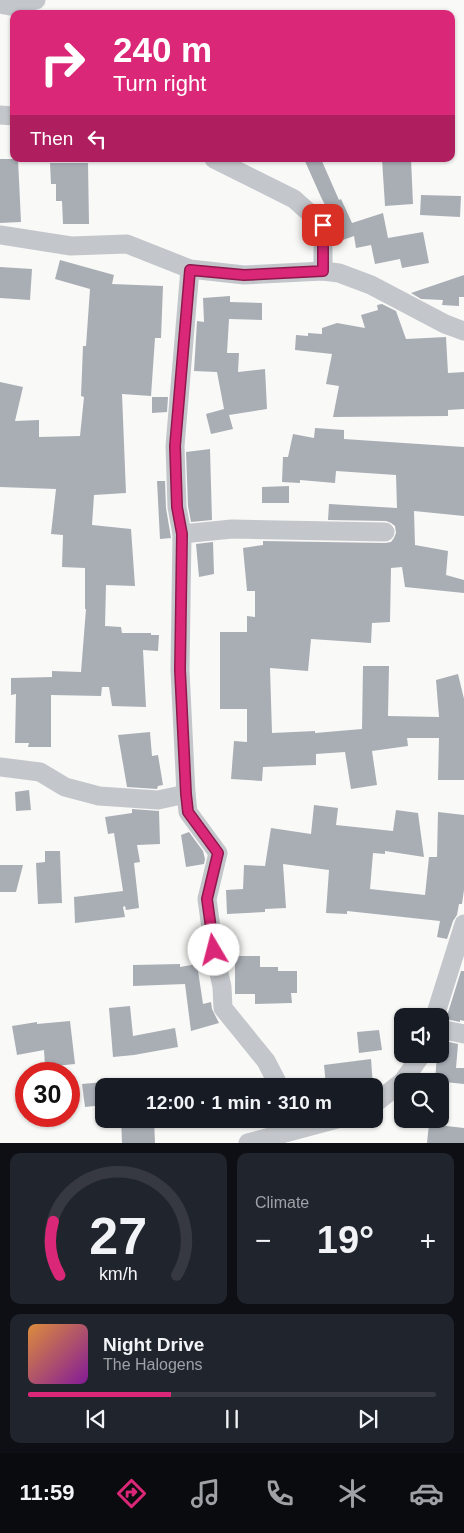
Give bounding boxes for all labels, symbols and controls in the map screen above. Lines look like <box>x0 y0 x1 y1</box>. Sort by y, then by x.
icon: right <box>30 30 95 95</box>
text: 240 m <box>113 30 212 69</box>
text: Turn right <box>113 71 206 96</box>
icon: left <box>83 125 111 153</box>
text: Then <box>30 128 73 149</box>
pin <box>302 204 344 246</box>
icon: arrive <box>309 211 337 239</box>
position arrow <box>187 923 239 975</box>
map controls <box>394 1008 449 1128</box>
button: sound <box>394 1008 449 1063</box>
speed limit sign: 30 <box>15 1062 80 1127</box>
button: search <box>394 1073 449 1128</box>
text: 12:00 · 1 min · 310 m <box>146 1092 332 1113</box>
text: Climate <box>255 1194 309 1211</box>
text: 27 <box>90 1207 147 1265</box>
text: 19° <box>317 1219 374 1261</box>
text: − <box>255 1225 271 1256</box>
text: + <box>420 1225 436 1256</box>
text: km/h <box>99 1264 138 1284</box>
text: Night Drive <box>103 1334 204 1355</box>
text: The Halogens <box>103 1356 203 1373</box>
icon: previous <box>82 1405 110 1433</box>
icon: pause <box>218 1405 246 1433</box>
icon: next <box>354 1405 382 1433</box>
icon: directions <box>114 1476 149 1511</box>
icon: music <box>188 1476 223 1511</box>
icon: phone <box>262 1476 297 1511</box>
icon: climate <box>335 1476 370 1511</box>
icon: car <box>409 1476 444 1511</box>
text: 11:59 <box>19 1480 75 1505</box>

